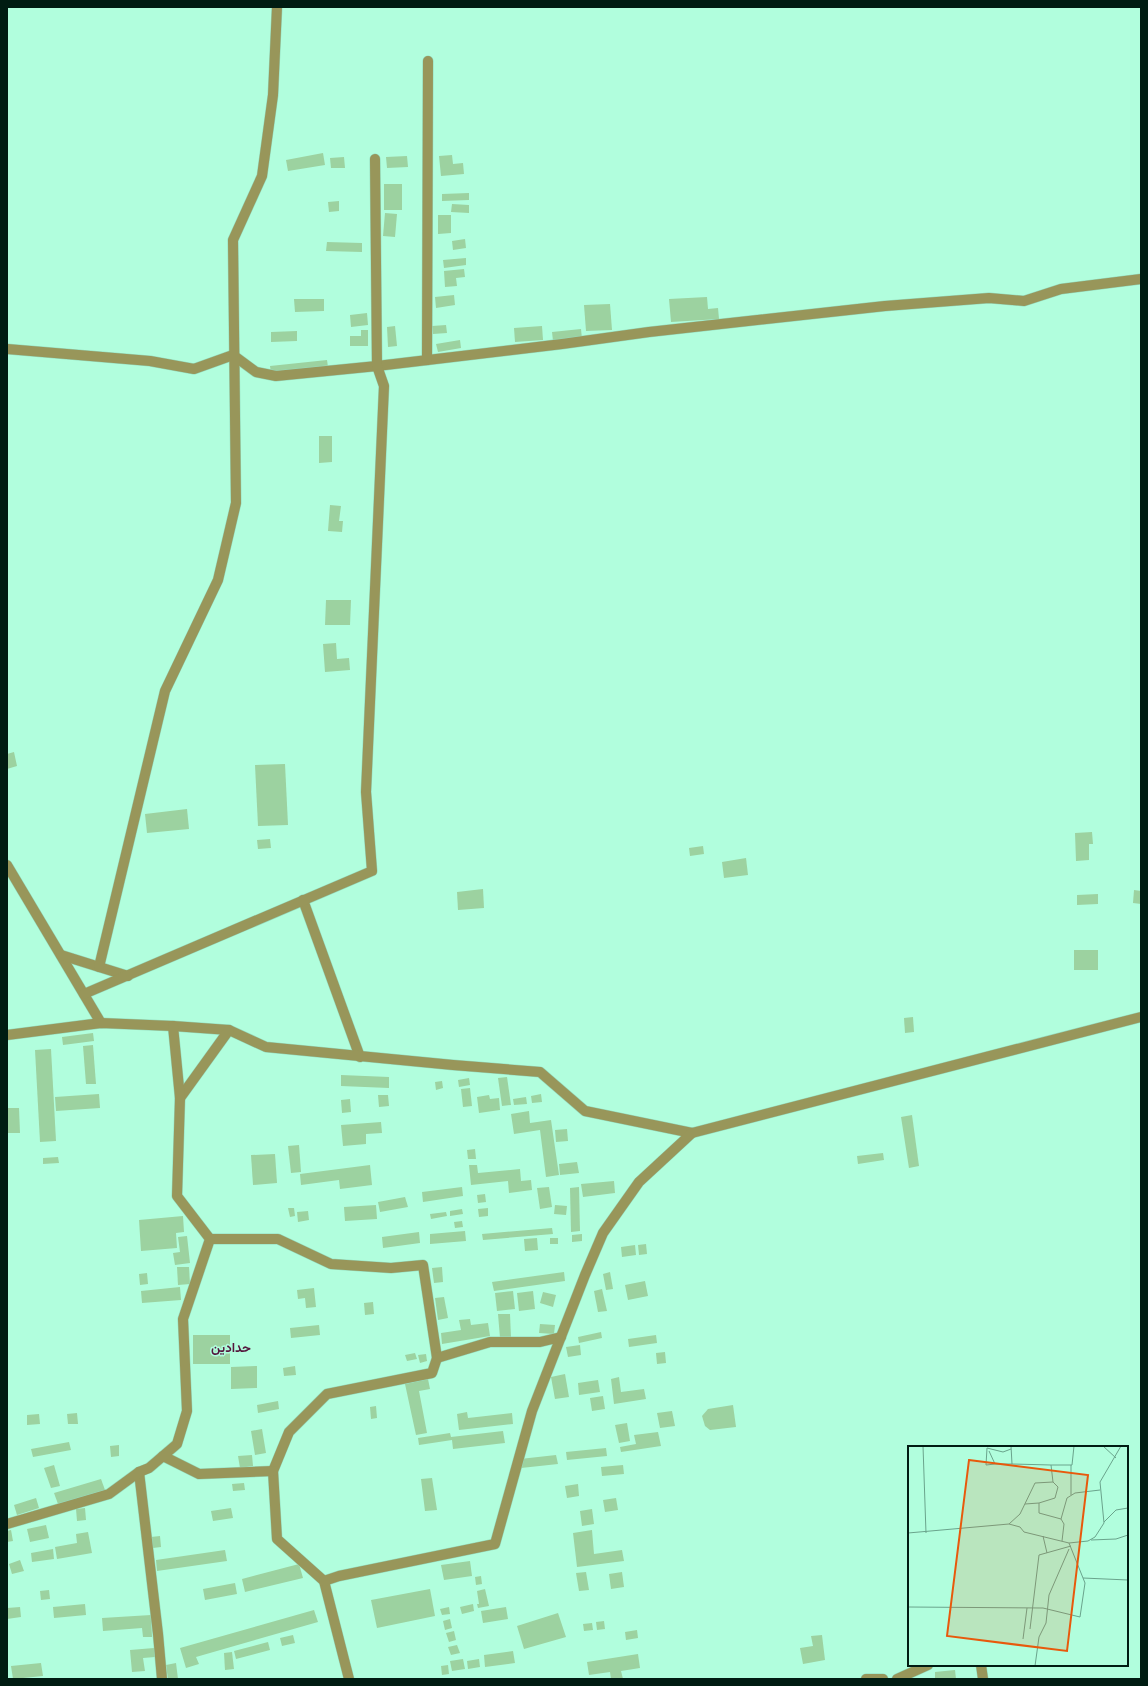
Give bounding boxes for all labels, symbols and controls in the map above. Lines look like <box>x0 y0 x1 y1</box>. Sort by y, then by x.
district label: حدادين <box>211 1340 251 1355</box>
inset map <box>908 1446 1128 1666</box>

